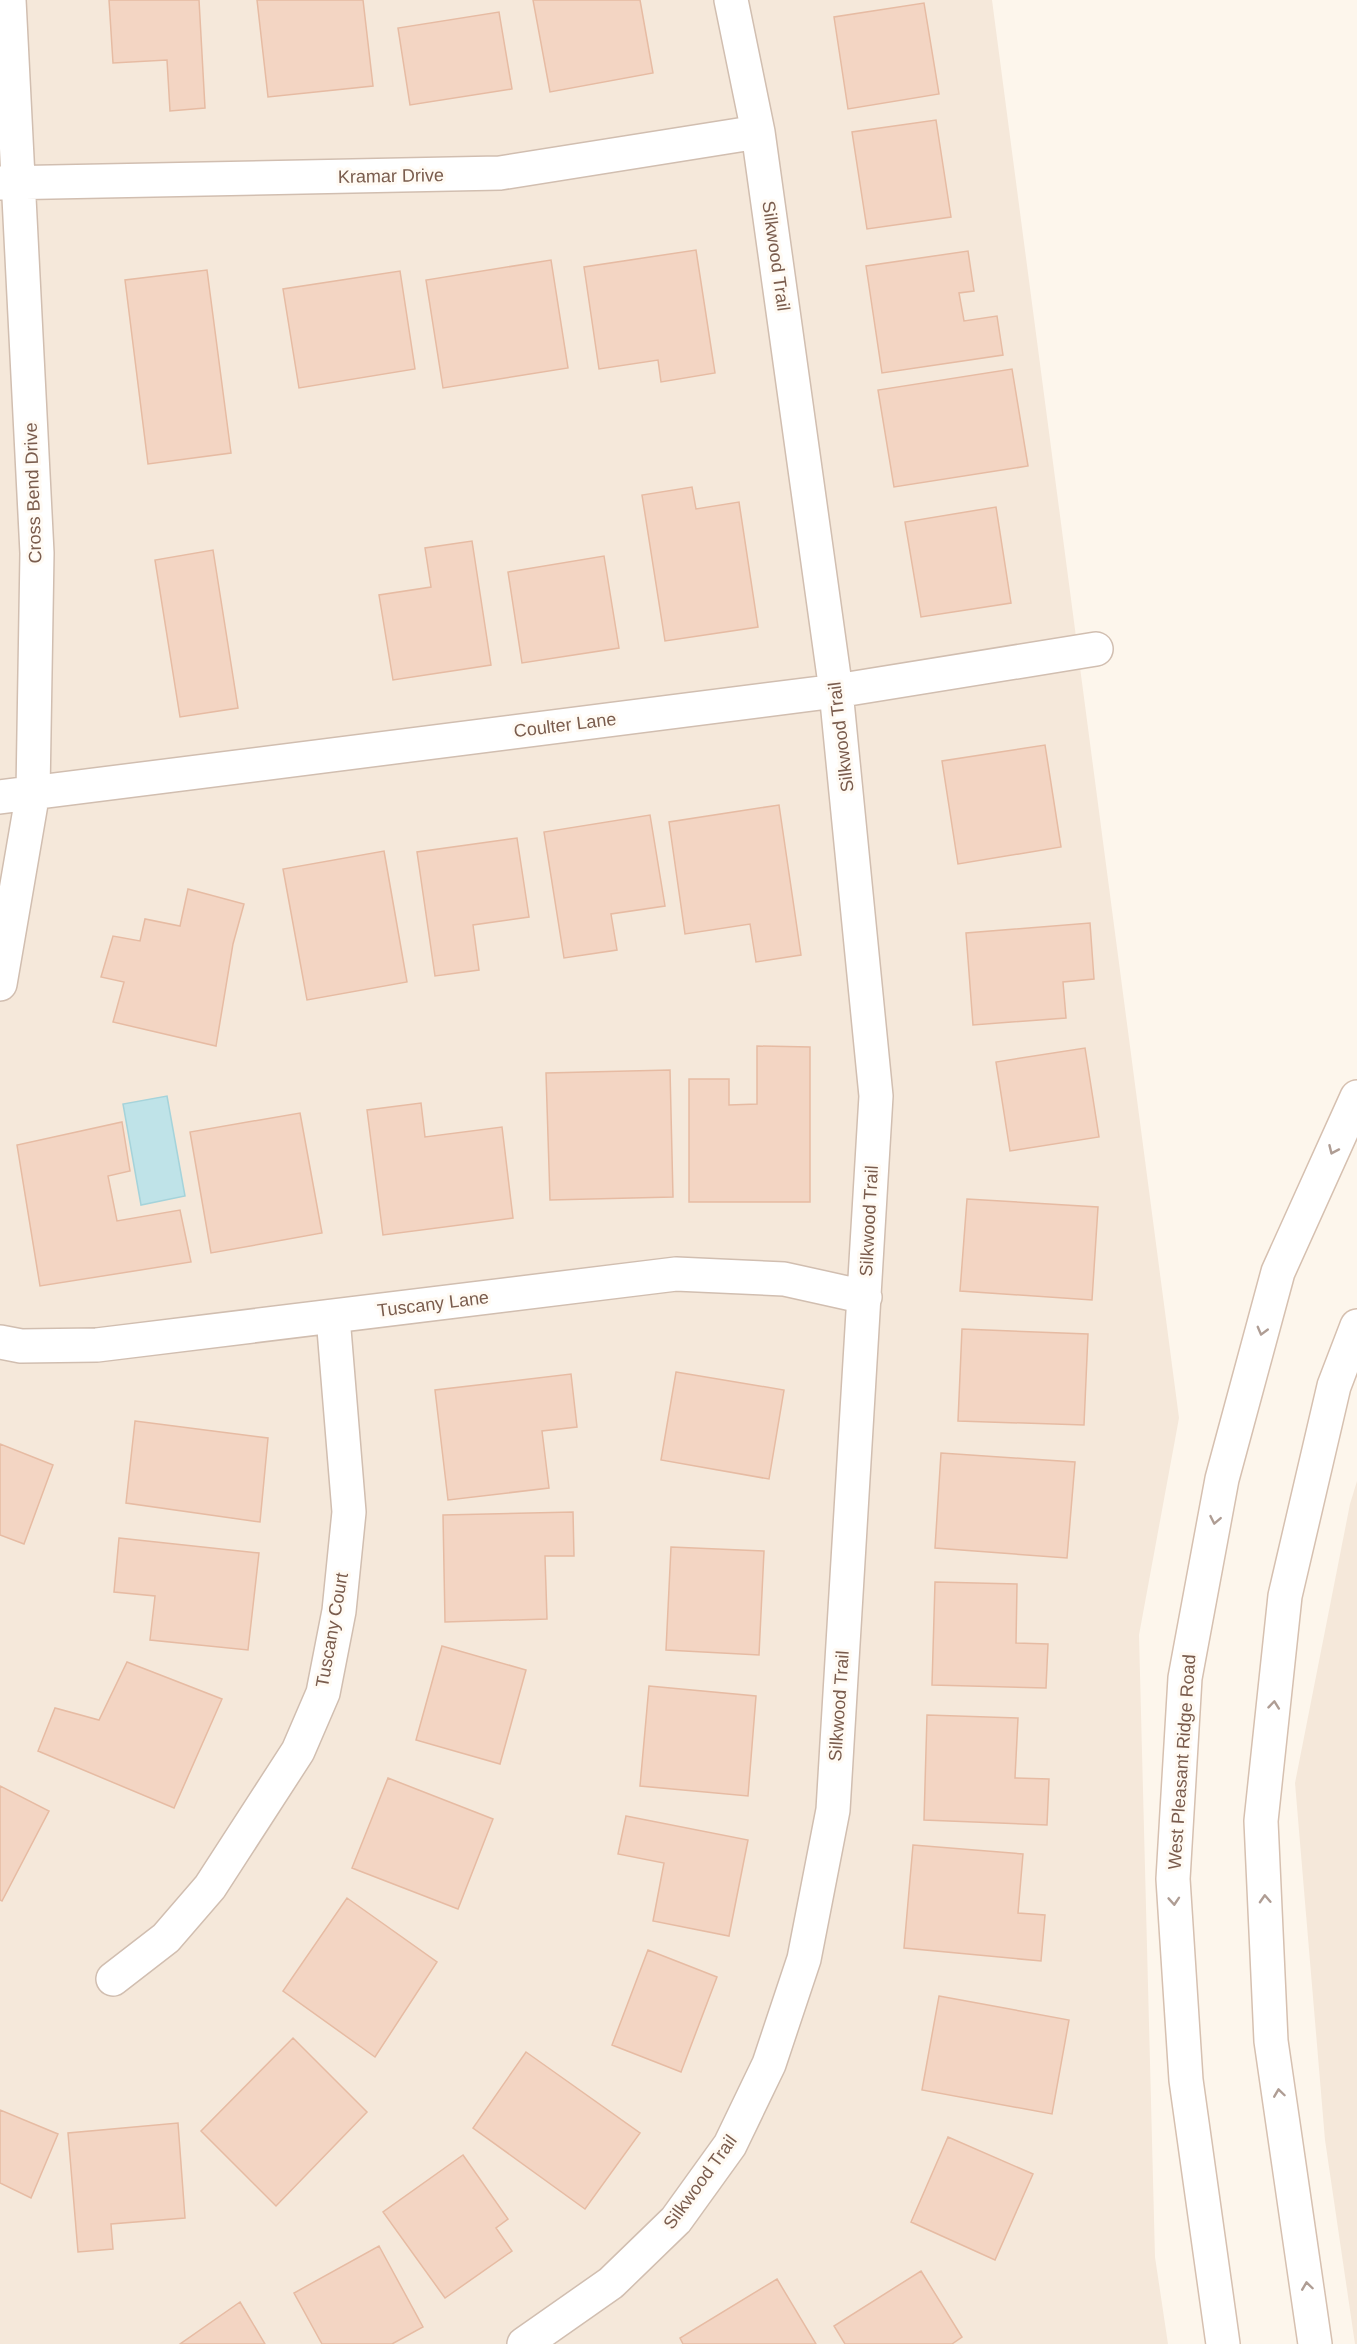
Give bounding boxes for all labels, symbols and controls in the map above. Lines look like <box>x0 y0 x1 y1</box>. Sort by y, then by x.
street label: Kramar Drive <box>338 165 444 187</box>
street label: Silkwood Trail <box>758 200 794 312</box>
street label: Cross Bend Drive <box>21 422 45 564</box>
street label: Silkwood Trail <box>824 681 858 793</box>
street label: Coulter Lane <box>513 709 617 741</box>
one-way arrow <box>1328 1144 1340 1155</box>
street label: Silkwood Trail <box>856 1165 882 1277</box>
street label: Tuscany Lane <box>376 1287 490 1321</box>
one-way arrow <box>1257 1325 1269 1336</box>
one-way arrow <box>1209 1515 1222 1525</box>
street label: Tuscany Court <box>312 1571 352 1689</box>
street label: Silkwood Trail <box>825 1650 853 1762</box>
street label: West Pleasant Ridge Road <box>1164 1654 1200 1870</box>
one-way arrow <box>1267 1700 1280 1709</box>
one-way arrow <box>1258 1894 1271 1903</box>
one-way arrow <box>1167 1897 1180 1906</box>
one-way arrow <box>1273 2089 1285 2098</box>
street label: Silkwood Trail <box>659 2131 741 2233</box>
one-way arrow <box>1301 2282 1313 2291</box>

